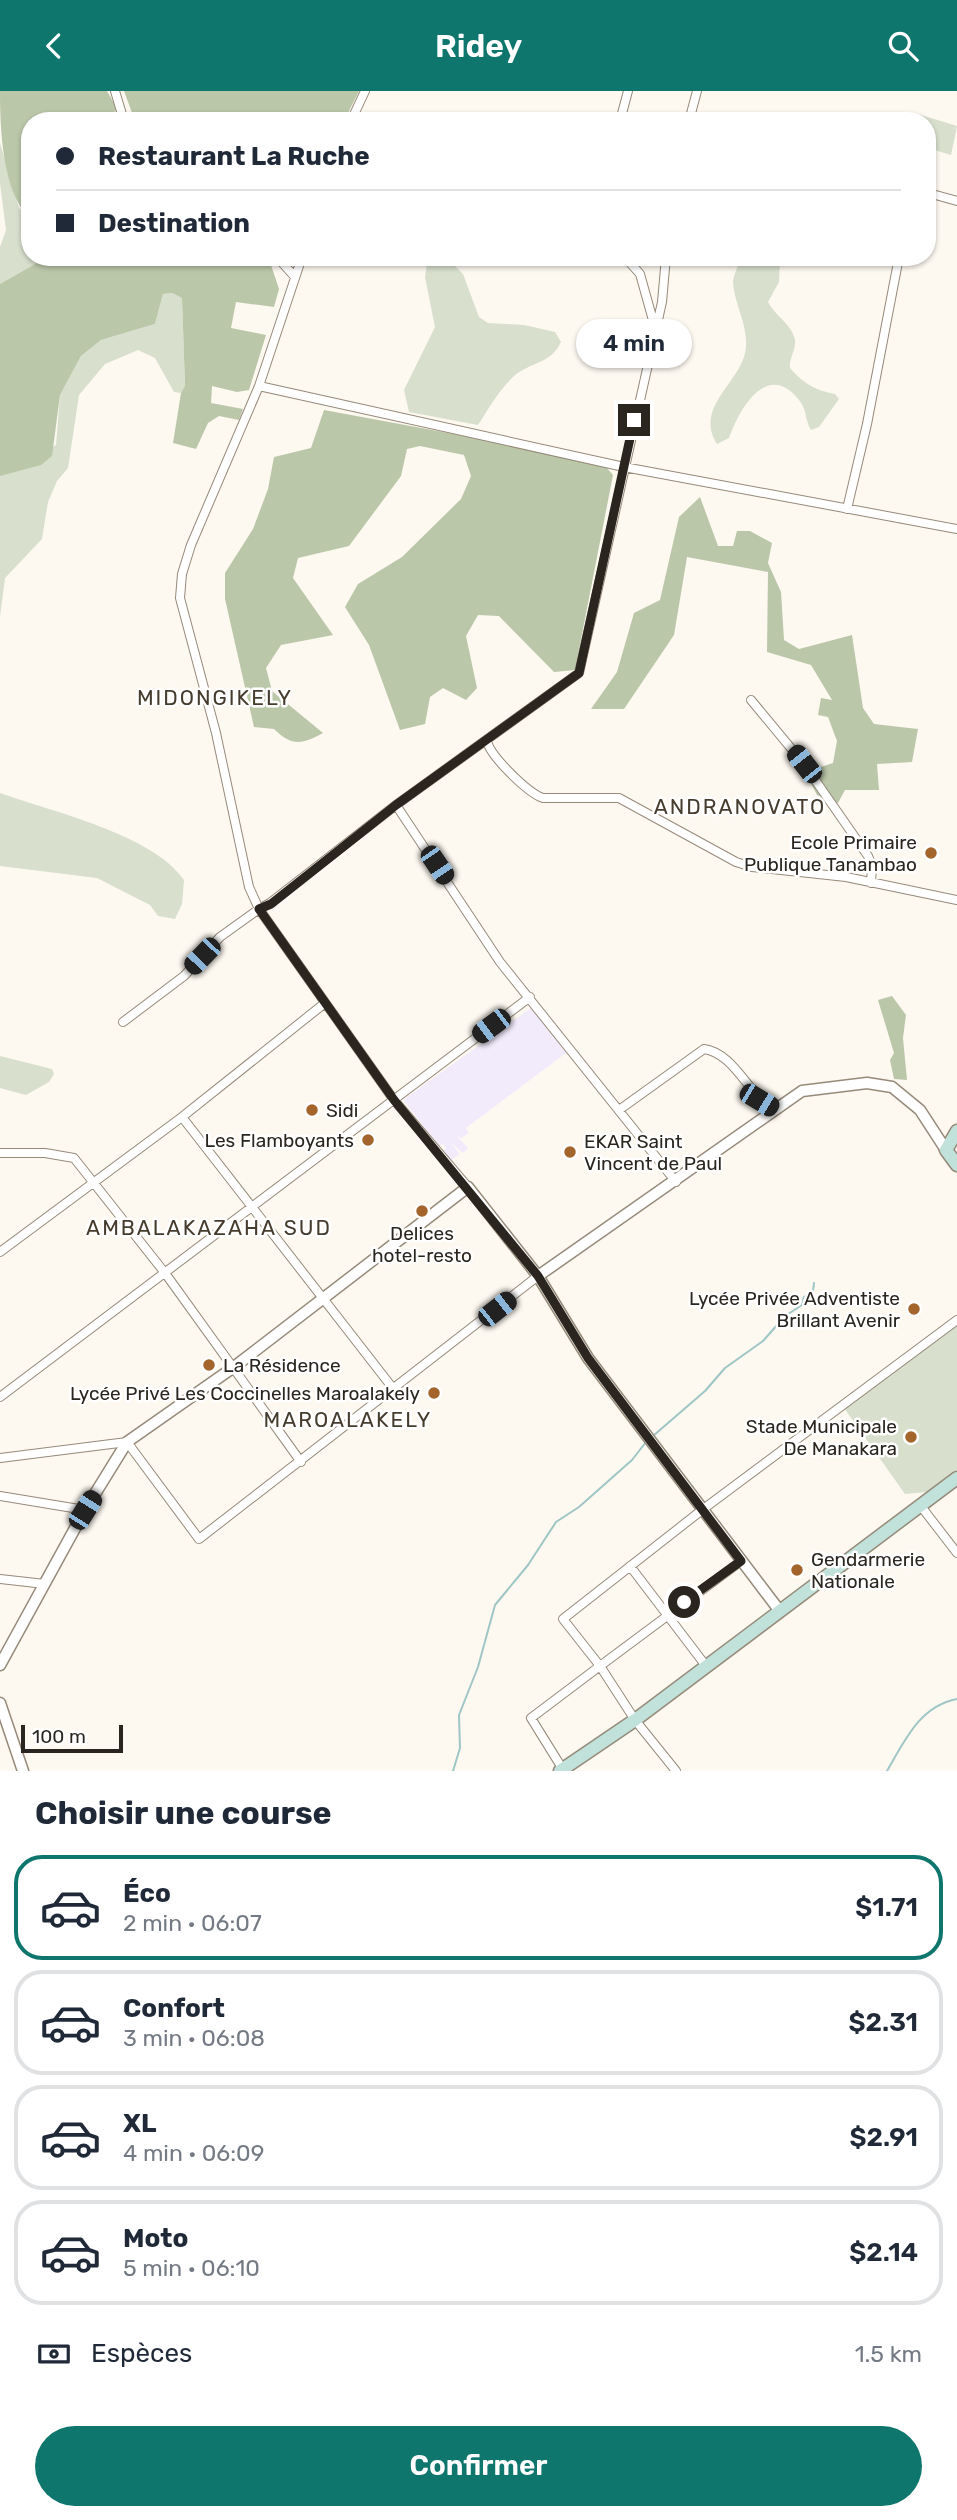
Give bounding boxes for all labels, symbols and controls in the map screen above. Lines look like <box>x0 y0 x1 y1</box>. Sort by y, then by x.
icon: back <box>35 27 73 65</box>
text: Ridey <box>435 27 522 65</box>
icon: search <box>884 27 922 65</box>
text: Restaurant La Ruche <box>98 141 370 172</box>
text: Destination <box>98 208 250 239</box>
callout: 4 min <box>576 319 692 367</box>
text: 4 min <box>603 329 665 357</box>
route end <box>618 404 650 436</box>
district label: MIDONGIKELY <box>137 685 293 710</box>
car <box>783 741 826 787</box>
district label: ANDRANOVATO <box>654 794 826 819</box>
place label: Ecole Primaire Publique Tanambao <box>744 831 917 876</box>
car <box>417 842 458 888</box>
marker: Ecole Primaire Publique Tanambao <box>923 845 939 861</box>
car <box>180 934 225 978</box>
car <box>468 1005 515 1047</box>
car <box>736 1080 783 1120</box>
place label: Sidi <box>326 1099 358 1122</box>
marker: Sidi <box>304 1102 320 1118</box>
place label: Les Flamboyants <box>204 1129 354 1152</box>
place label: EKAR Saint Vincent de Paul <box>584 1130 722 1175</box>
marker: Les Flamboyants <box>360 1132 376 1148</box>
marker: EKAR Saint Vincent de Paul <box>562 1144 578 1160</box>
marker: Delices hotel-resto <box>414 1203 430 1219</box>
district label: AMBALAKAZAHA SUD <box>86 1215 332 1240</box>
place label: Delices hotel-resto <box>372 1222 472 1267</box>
place label: Lycée Privée Adventiste Brillant Avenir <box>689 1287 901 1332</box>
car <box>474 1288 521 1330</box>
marker: Lycée Privée Adventiste Brillant Avenir <box>906 1301 922 1317</box>
place label: La Résidence <box>223 1354 341 1377</box>
marker: La Résidence <box>201 1357 217 1373</box>
place label: Lycée Privé Les Coccinelles Maroalakely <box>70 1382 420 1405</box>
marker: Lycée Privé Les Coccinelles Maroalakely <box>426 1385 442 1401</box>
district label: MAROALAKELY <box>264 1407 432 1432</box>
place label: Stade Municipale De Manakara <box>746 1415 897 1460</box>
marker: Stade Municipale De Manakara <box>903 1429 919 1445</box>
car <box>65 1487 106 1533</box>
place label: Gendarmerie Nationale <box>811 1548 925 1593</box>
marker: Gendarmerie Nationale <box>789 1562 805 1578</box>
route start <box>668 1586 700 1618</box>
scale bar <box>21 1722 122 1754</box>
text: 100 m <box>32 1725 86 1748</box>
text: Choisir une course <box>35 1794 332 1832</box>
icon: car <box>39 1876 102 1939</box>
text: Éco <box>123 1878 171 1909</box>
text: $1.71 <box>855 1892 918 1923</box>
text: 2 min · 06:07 <box>123 1909 262 1937</box>
icon: car <box>39 1991 102 2054</box>
text: Confort <box>123 1993 225 2024</box>
text: $2.31 <box>848 2007 918 2038</box>
text: 3 min · 06:08 <box>123 2024 265 2052</box>
icon: car <box>39 2106 102 2169</box>
text: XL <box>123 2108 156 2139</box>
text: $2.91 <box>850 2122 918 2153</box>
text: 4 min · 06:09 <box>123 2139 264 2167</box>
icon: car <box>39 2221 102 2284</box>
text: Moto <box>123 2223 188 2254</box>
text: $2.14 <box>849 2237 918 2268</box>
text: 5 min · 06:10 <box>123 2254 260 2282</box>
icon: cash <box>35 2335 73 2373</box>
text: Espèces <box>91 2338 192 2369</box>
text: 1.5 km <box>855 2340 922 2368</box>
button: Confirmer <box>35 2426 922 2506</box>

